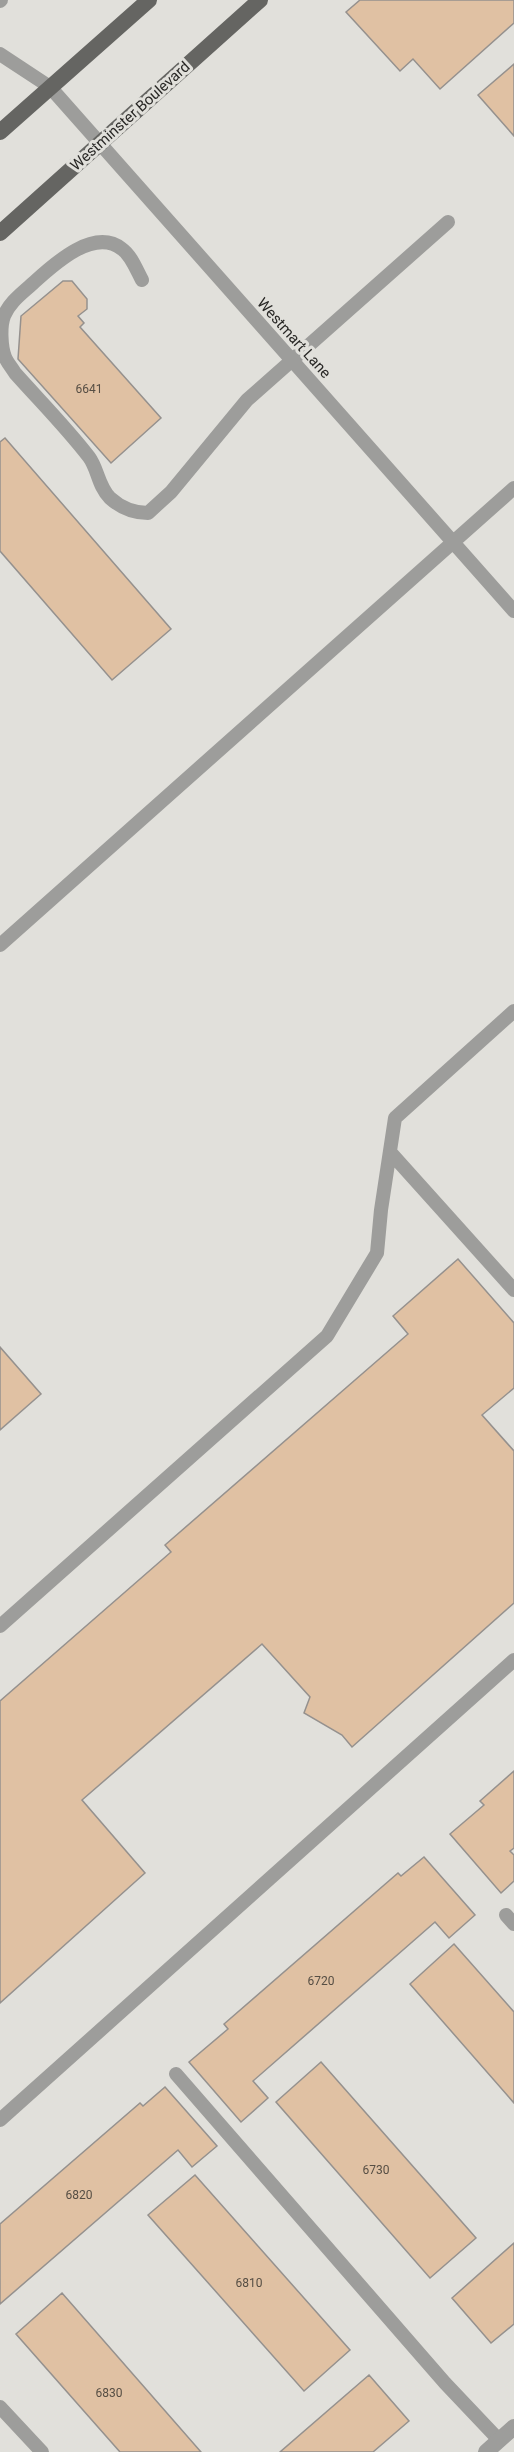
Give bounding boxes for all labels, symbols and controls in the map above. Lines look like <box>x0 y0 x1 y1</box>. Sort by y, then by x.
street label: Westminster Boulevard <box>67 58 193 174</box>
street label: Westmart Lane <box>253 294 335 382</box>
house number: 6641 <box>76 382 102 396</box>
house number: 6720 <box>308 1974 335 1988</box>
house number: 6730 <box>363 2163 390 2177</box>
house number: 6820 <box>66 2188 93 2202</box>
house number: 6810 <box>236 2276 263 2290</box>
house number: 6830 <box>96 2386 123 2400</box>

